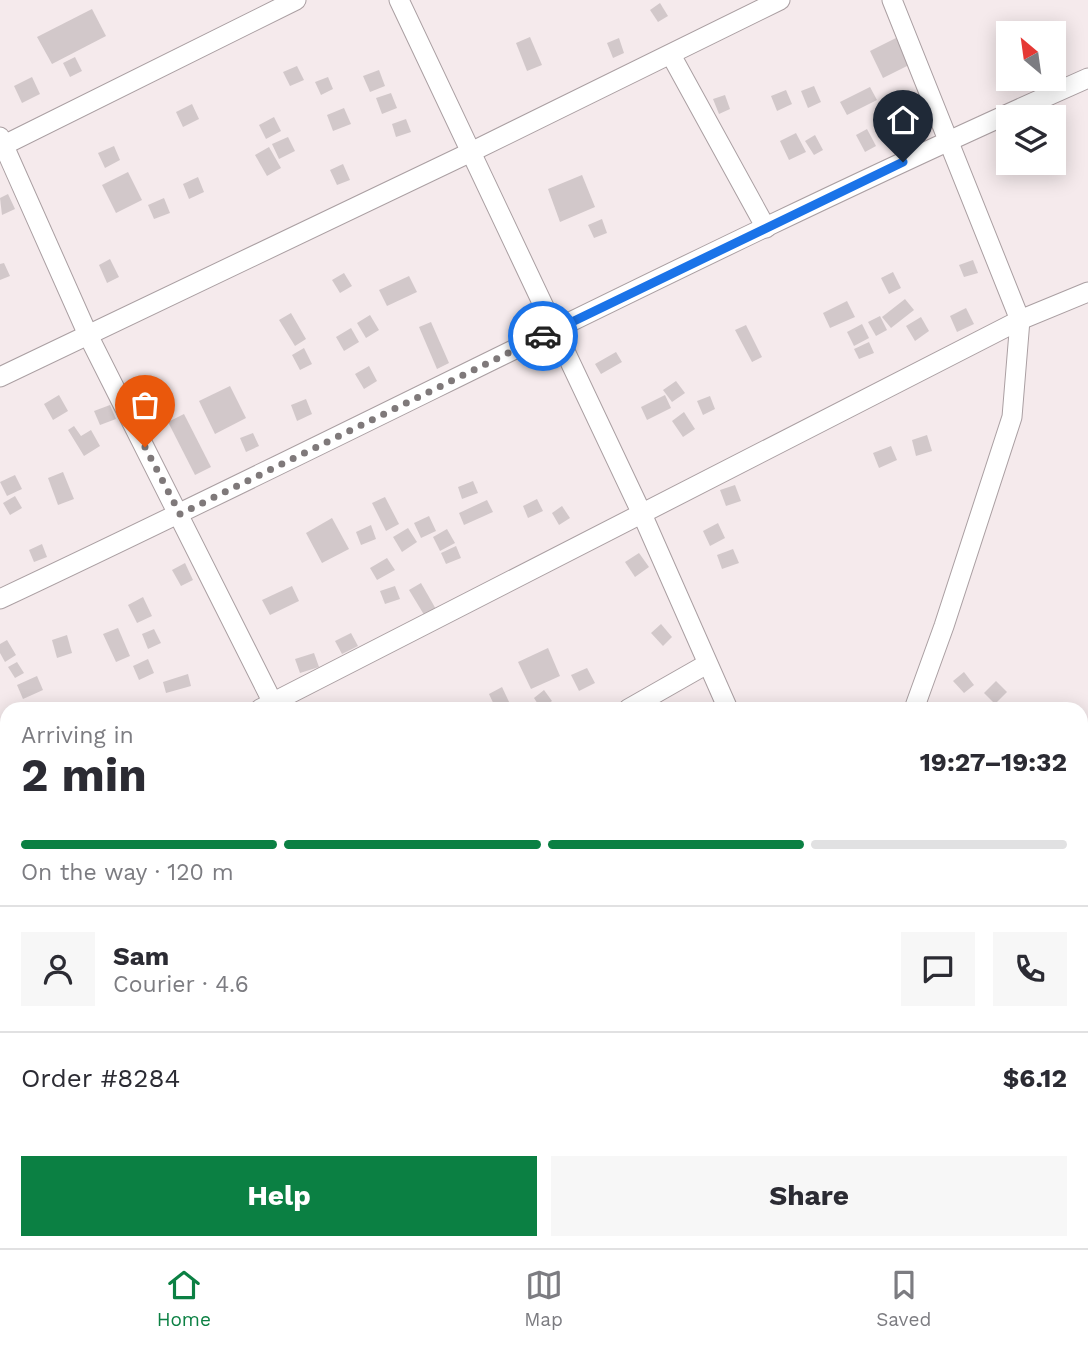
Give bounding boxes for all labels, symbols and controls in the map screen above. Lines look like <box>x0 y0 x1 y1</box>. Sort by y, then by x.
north arrow <box>996 21 1066 91</box>
map controls <box>996 21 1066 175</box>
pin <box>873 90 933 162</box>
icon: home <box>884 101 922 139</box>
button: layers <box>996 105 1066 175</box>
courier <box>508 301 578 371</box>
icon: car <box>524 317 562 355</box>
pin <box>115 375 175 447</box>
icon: bag <box>126 386 164 424</box>
text: Arriving in <box>21 722 134 749</box>
text: 19:27–19:32 <box>920 747 1067 777</box>
text: 2 min <box>21 748 147 802</box>
text: On the way · 120 m <box>21 859 234 886</box>
button: person <box>21 932 95 1006</box>
button: chat <box>901 932 975 1006</box>
button: phone <box>993 932 1067 1006</box>
text: Sam <box>113 941 169 971</box>
text: Courier · 4.6 <box>113 971 249 998</box>
text: Order #8284 <box>21 1063 180 1093</box>
text: $6.12 <box>1003 1063 1067 1093</box>
button: Help <box>21 1156 537 1236</box>
button: Share <box>551 1156 1067 1236</box>
tab: Home <box>157 1266 211 1331</box>
tab: Map <box>524 1266 563 1331</box>
tab: Saved <box>876 1266 931 1331</box>

